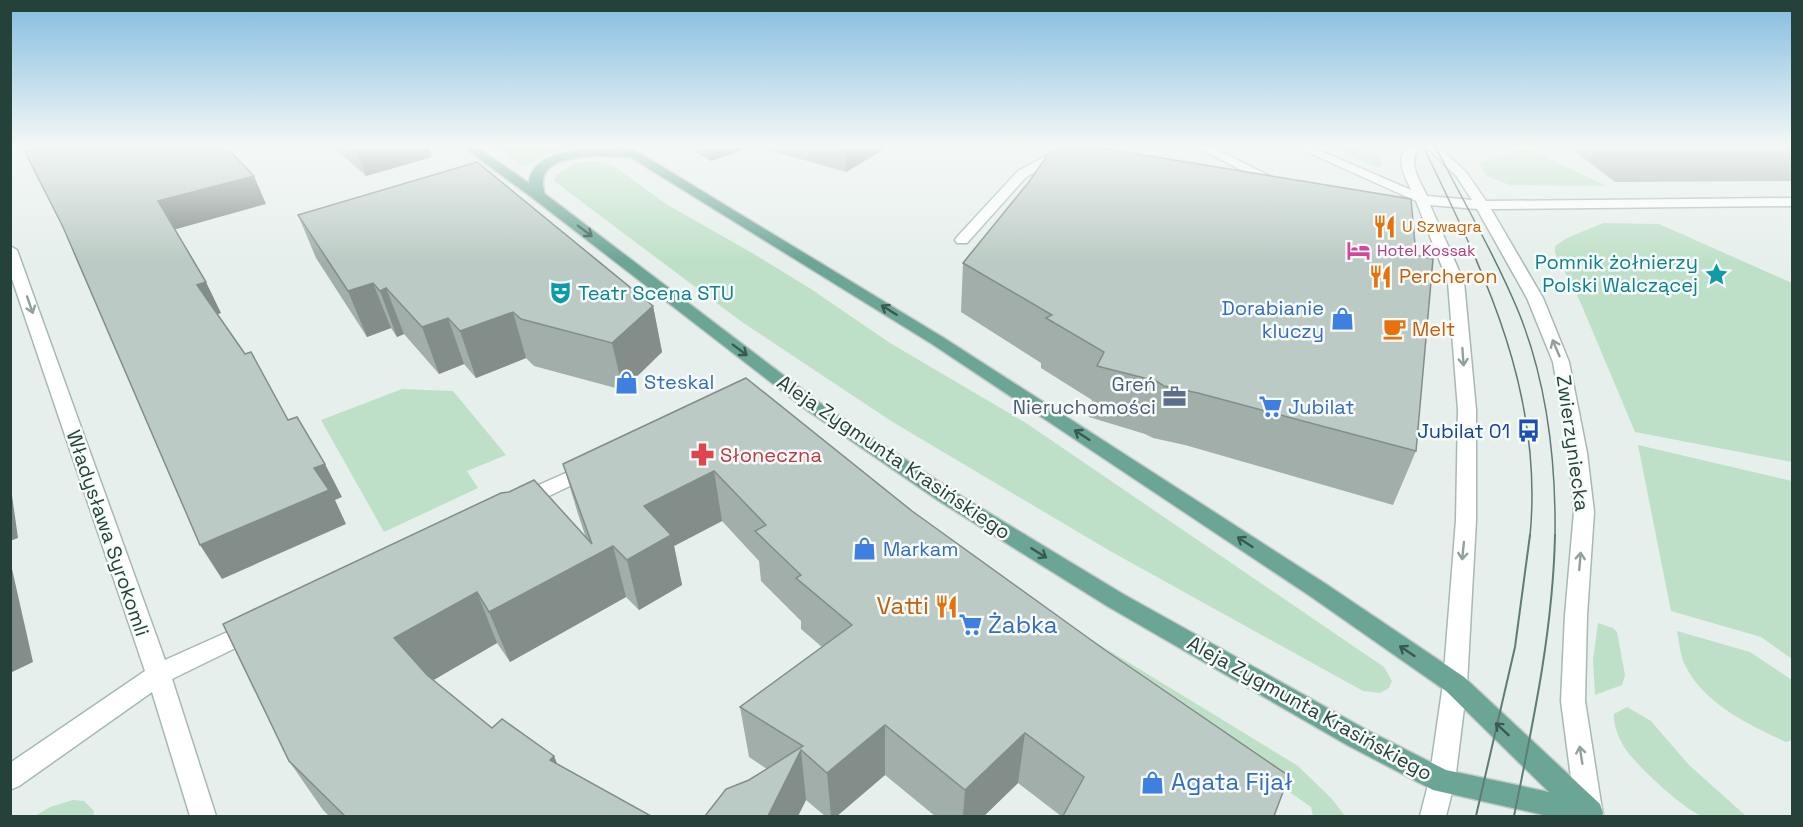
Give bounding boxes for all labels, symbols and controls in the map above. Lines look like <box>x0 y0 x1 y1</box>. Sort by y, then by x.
restaurant icon: U Szwagra <box>1371 213 1397 239</box>
place label: U Szwagra <box>1402 216 1482 237</box>
one-way arrow <box>577 225 593 238</box>
hotel icon: Hotel Kossak <box>1346 237 1372 263</box>
place label: Hotel Kossak <box>1377 240 1476 261</box>
place label: Pomnik żołnierzy Polski Walczącej <box>1535 249 1698 298</box>
place icon: Pomnik żołnierzy Polski Walczącej <box>1703 261 1729 287</box>
restaurant icon: Percheron <box>1368 263 1394 289</box>
place label: Percheron <box>1399 263 1498 289</box>
theatre icon: Teatr Scena STU <box>547 280 573 306</box>
place label: Teatr Scena STU <box>578 280 734 306</box>
one-way arrow <box>25 295 36 314</box>
place label: Dorabianie kluczy <box>1221 295 1324 344</box>
one-way arrow <box>881 304 898 316</box>
shop icon: Dorabianie kluczy <box>1329 306 1355 332</box>
cafe icon: Melt <box>1381 316 1407 342</box>
place label: Melt <box>1412 316 1455 342</box>
one-way arrow <box>1550 339 1561 357</box>
one-way arrow <box>732 343 748 356</box>
one-way arrow <box>1458 346 1469 366</box>
shop icon: Steskal <box>613 369 639 395</box>
place label: Steskal <box>644 369 714 395</box>
street label: Aleja Zygmunta Krasińskiego <box>772 369 1016 545</box>
place label: Greń Nieruchomości <box>1013 371 1156 420</box>
street label: Zwierzyniecka <box>1551 373 1595 513</box>
office icon: Greń Nieruchomości <box>1161 383 1187 409</box>
supermarket icon: Jubilat <box>1257 394 1283 420</box>
place label: Jubilat <box>1288 394 1354 420</box>
place label: Jubilat 01 <box>1417 418 1510 444</box>
bus stop icon: Jubilat 01 <box>1515 418 1541 444</box>
street label: Władysława Syrokomli <box>60 426 156 640</box>
one-way arrow <box>1074 429 1091 441</box>
pharmacy icon: Słoneczna <box>689 442 715 468</box>
place label: Słoneczna <box>720 442 822 468</box>
shop icon: Markam <box>852 536 878 562</box>
place label: Markam <box>883 536 959 562</box>
one-way arrow <box>1237 536 1254 548</box>
one-way arrow <box>1457 541 1468 561</box>
one-way arrow <box>1030 548 1047 560</box>
one-way arrow <box>1575 551 1586 571</box>
place label: Vatti <box>877 590 929 621</box>
restaurant icon: Vatti <box>934 593 960 619</box>
place label: Żabka <box>988 609 1058 640</box>
supermarket icon: Żabka <box>957 612 983 638</box>
street label: Aleja Zygmunta Krasińskiego <box>1183 630 1437 786</box>
one-way arrow <box>1399 645 1415 657</box>
one-way arrow <box>1495 722 1510 736</box>
one-way arrow <box>1575 745 1586 765</box>
place label: Agata Fijał <box>1171 766 1293 797</box>
shop icon: Agata Fijał <box>1140 769 1166 795</box>

